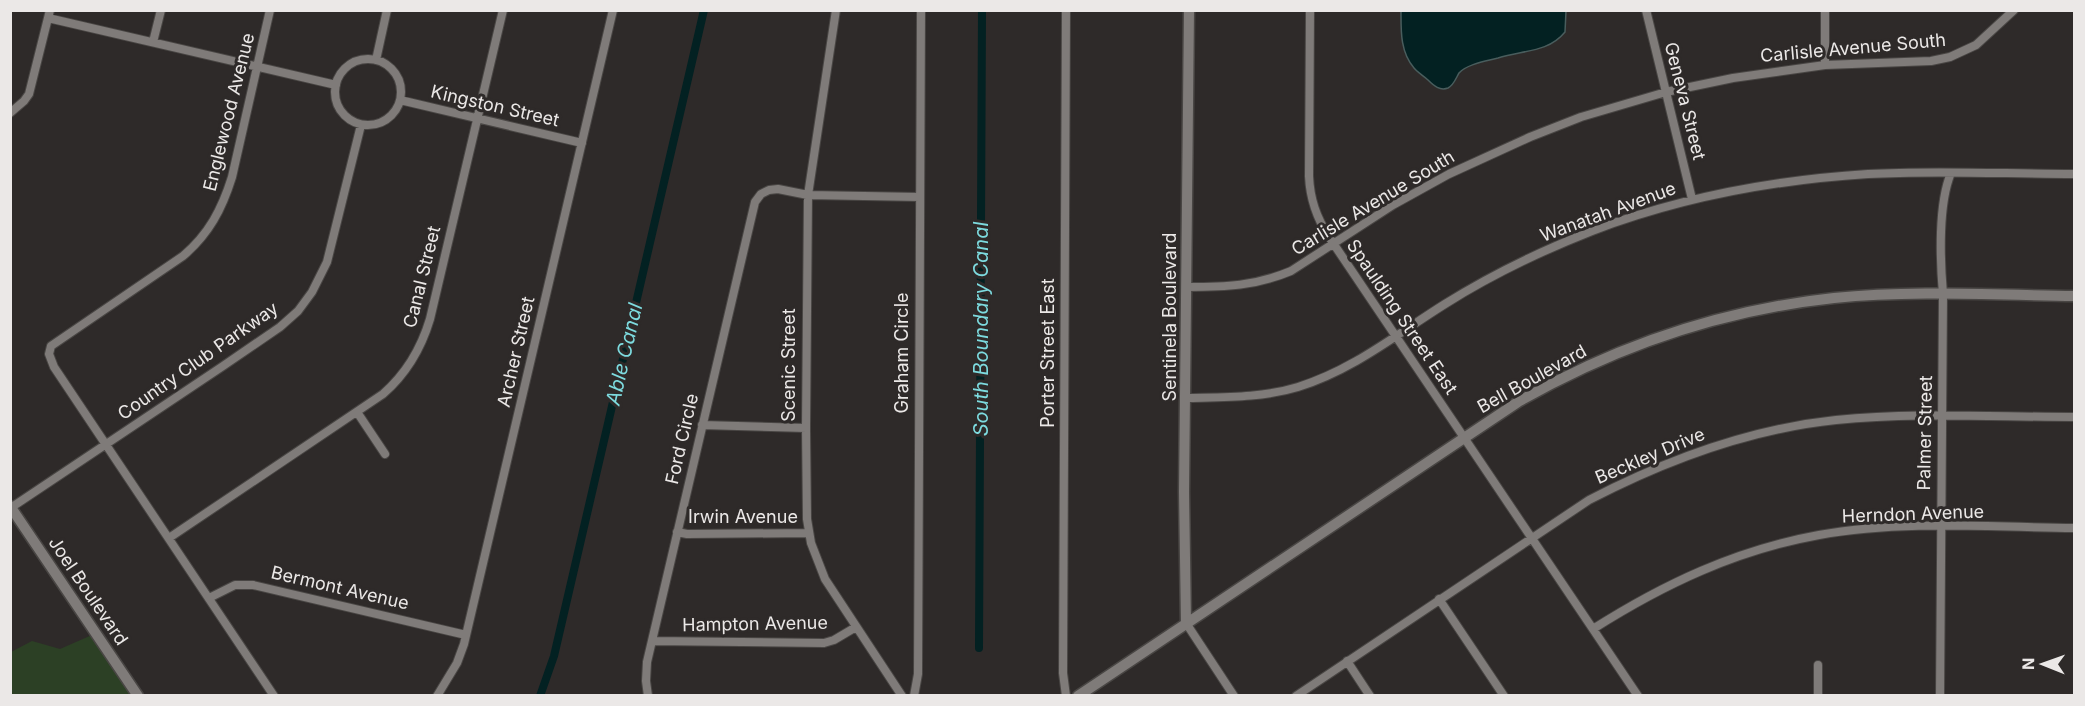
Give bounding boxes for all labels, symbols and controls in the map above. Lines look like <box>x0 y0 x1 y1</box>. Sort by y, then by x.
street label: Carlisle Avenue South <box>1759 29 1947 66</box>
street label: Englewood Avenue <box>199 31 258 193</box>
street label: Geneva Street <box>1661 40 1710 162</box>
street label: Kingston Street <box>429 81 561 130</box>
street label: Carlisle Avenue South <box>1288 146 1458 260</box>
street label: Wanatah Avenue <box>1537 177 1678 246</box>
water label: South Boundary Canal <box>969 222 993 436</box>
street label: Canal Street <box>399 224 444 330</box>
street label: Sentinela Boulevard <box>1159 233 1180 401</box>
street label: Spaulding Street East <box>1343 235 1462 398</box>
street label: Porter Street East <box>1037 278 1058 428</box>
street label: Graham Circle <box>891 292 912 414</box>
street label: Archer Street <box>493 294 538 409</box>
street label: Country Club Parkway <box>114 297 282 424</box>
water label: Able Canal <box>600 301 647 408</box>
street label: Scenic Street <box>778 308 799 422</box>
street label: Bell Boulevard <box>1474 340 1590 417</box>
street label: Palmer Street <box>1913 375 1936 491</box>
street label: Ford Circle <box>661 392 702 486</box>
street label: Beckley Drive <box>1592 423 1708 488</box>
street label: Herndon Avenue <box>1842 501 1984 526</box>
street label: Irwin Avenue <box>688 506 798 527</box>
street label: Joel Boulevard <box>44 532 132 649</box>
street label: Bermont Avenue <box>269 561 411 614</box>
street label: Hampton Avenue <box>682 612 828 635</box>
north arrow <box>2013 634 2073 694</box>
text: N <box>2018 657 2038 670</box>

